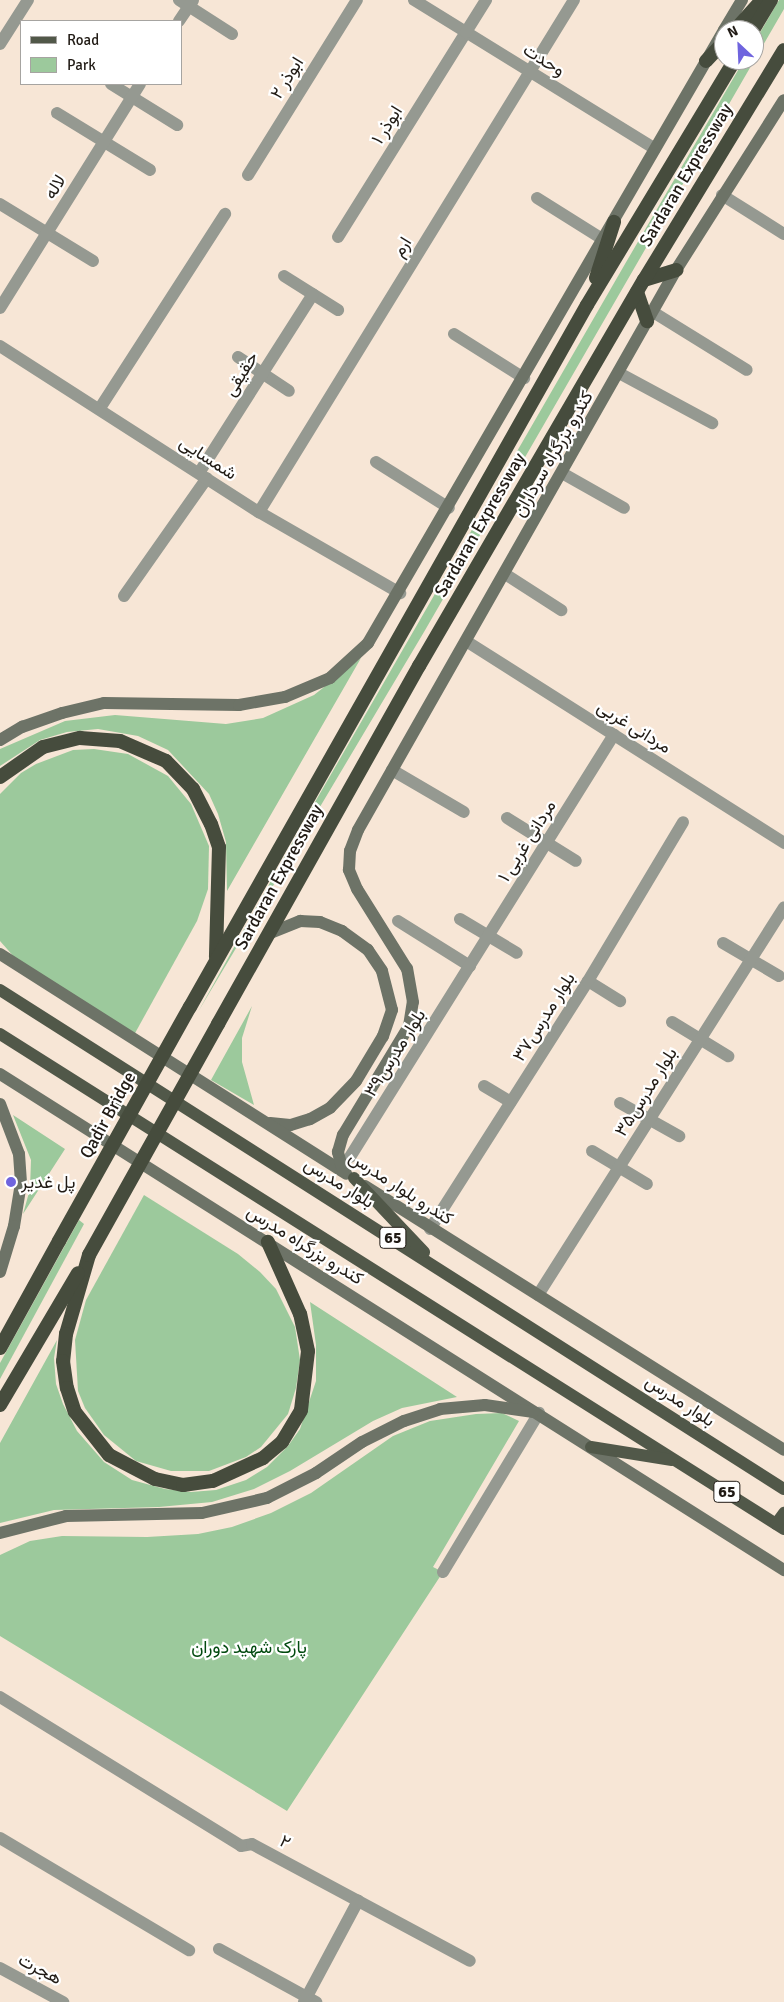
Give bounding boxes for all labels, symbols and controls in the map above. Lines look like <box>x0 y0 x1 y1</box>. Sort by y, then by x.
legend <box>20 20 182 85</box>
north arrow <box>714 20 764 70</box>
text: N <box>725 22 741 42</box>
text: Road <box>67 31 99 49</box>
street label: وحدت <box>519 39 569 81</box>
street label: ابوذر ۲ <box>266 53 308 103</box>
text: Park <box>67 56 96 74</box>
street label: Sardaran Expressway <box>635 100 737 250</box>
street label: ابوذر ۱ <box>367 102 407 148</box>
street label: لاله <box>39 171 71 203</box>
street label: ارم <box>388 233 416 261</box>
street label: حقیقی <box>219 348 263 400</box>
street label: کندرو بزرگراه سرداران <box>508 387 598 521</box>
street label: شمسایی <box>175 431 241 485</box>
street label: Sardaran Expressway <box>430 449 530 601</box>
street label: مردانی غربی <box>593 696 675 758</box>
street label: مردانی غربی ۱ <box>493 796 561 886</box>
street label: Sardaran Expressway <box>230 801 328 953</box>
street label: بلوار مدرس۳۷ <box>508 968 580 1066</box>
street label: بلوار مدرس۳۹ <box>360 1005 430 1101</box>
street label: بلوار مدرس۳۵ <box>610 1043 682 1141</box>
street label: Qadir Bridge <box>75 1068 141 1162</box>
street label: کندرو بلوار مدرس <box>345 1146 457 1230</box>
street label: بلوار مدرس <box>300 1153 378 1213</box>
place label: پل غدیر <box>21 1171 75 1193</box>
marker: پل غدیر <box>5 1176 17 1188</box>
street label: کندرو بزرگراه مدرس <box>243 1200 367 1290</box>
road number: 65 <box>379 1224 407 1252</box>
street label: بلوار مدرس <box>641 1371 719 1431</box>
road number: 65 <box>713 1478 741 1505</box>
park label: پارک شهید دوران <box>191 1636 307 1658</box>
street label: ۲ <box>276 1830 294 1854</box>
street label: هجرت <box>15 1949 65 1989</box>

